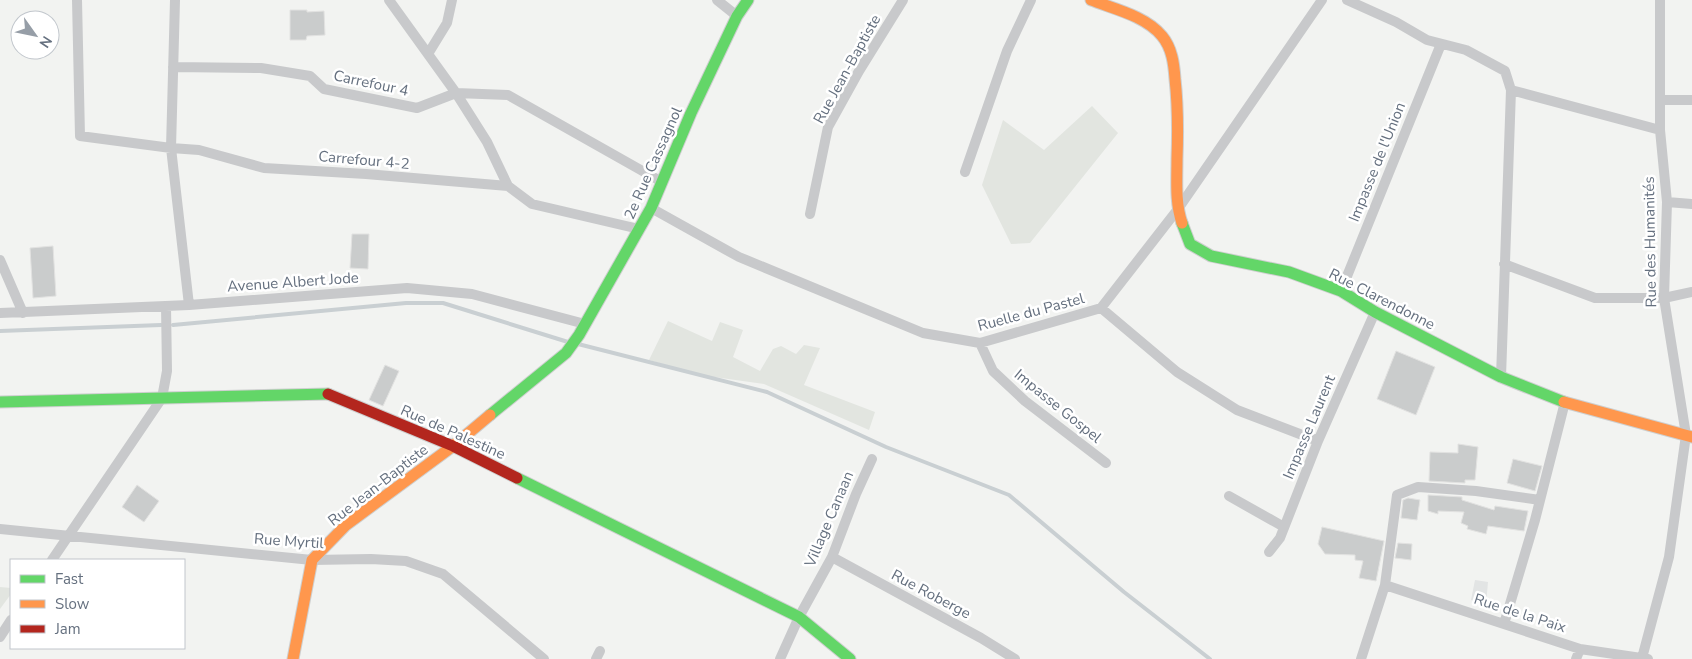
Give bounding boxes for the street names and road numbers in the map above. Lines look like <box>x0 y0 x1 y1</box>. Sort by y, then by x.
street label: Rue Jean-Baptiste <box>809 11 885 127</box>
street label: Carrefour 4 <box>332 65 410 101</box>
street label: Impasse de l'Union <box>1344 99 1410 225</box>
street label: 2e Rue Cassagnol <box>619 103 687 223</box>
street label: Carrefour 4-2 <box>318 146 410 174</box>
street label: Rue des Humanités <box>1639 176 1661 308</box>
street label: Rue Clarendonne <box>1325 264 1439 334</box>
street label: Avenue Albert Jode <box>227 267 359 297</box>
street label: Ruelle du Pastel <box>975 288 1087 336</box>
street label: Impasse Gospel <box>1010 364 1106 448</box>
street label: Impasse Laurent <box>1278 371 1340 482</box>
street label: Rue de Palestine <box>397 400 509 464</box>
street label: Rue Jean-Baptiste <box>324 440 432 530</box>
street label: Village Canaan <box>799 468 858 571</box>
street label: Rue Myrtil <box>254 529 325 553</box>
street label: Rue Roberge <box>888 565 974 623</box>
street label: Rue de la Paix <box>1471 589 1569 637</box>

